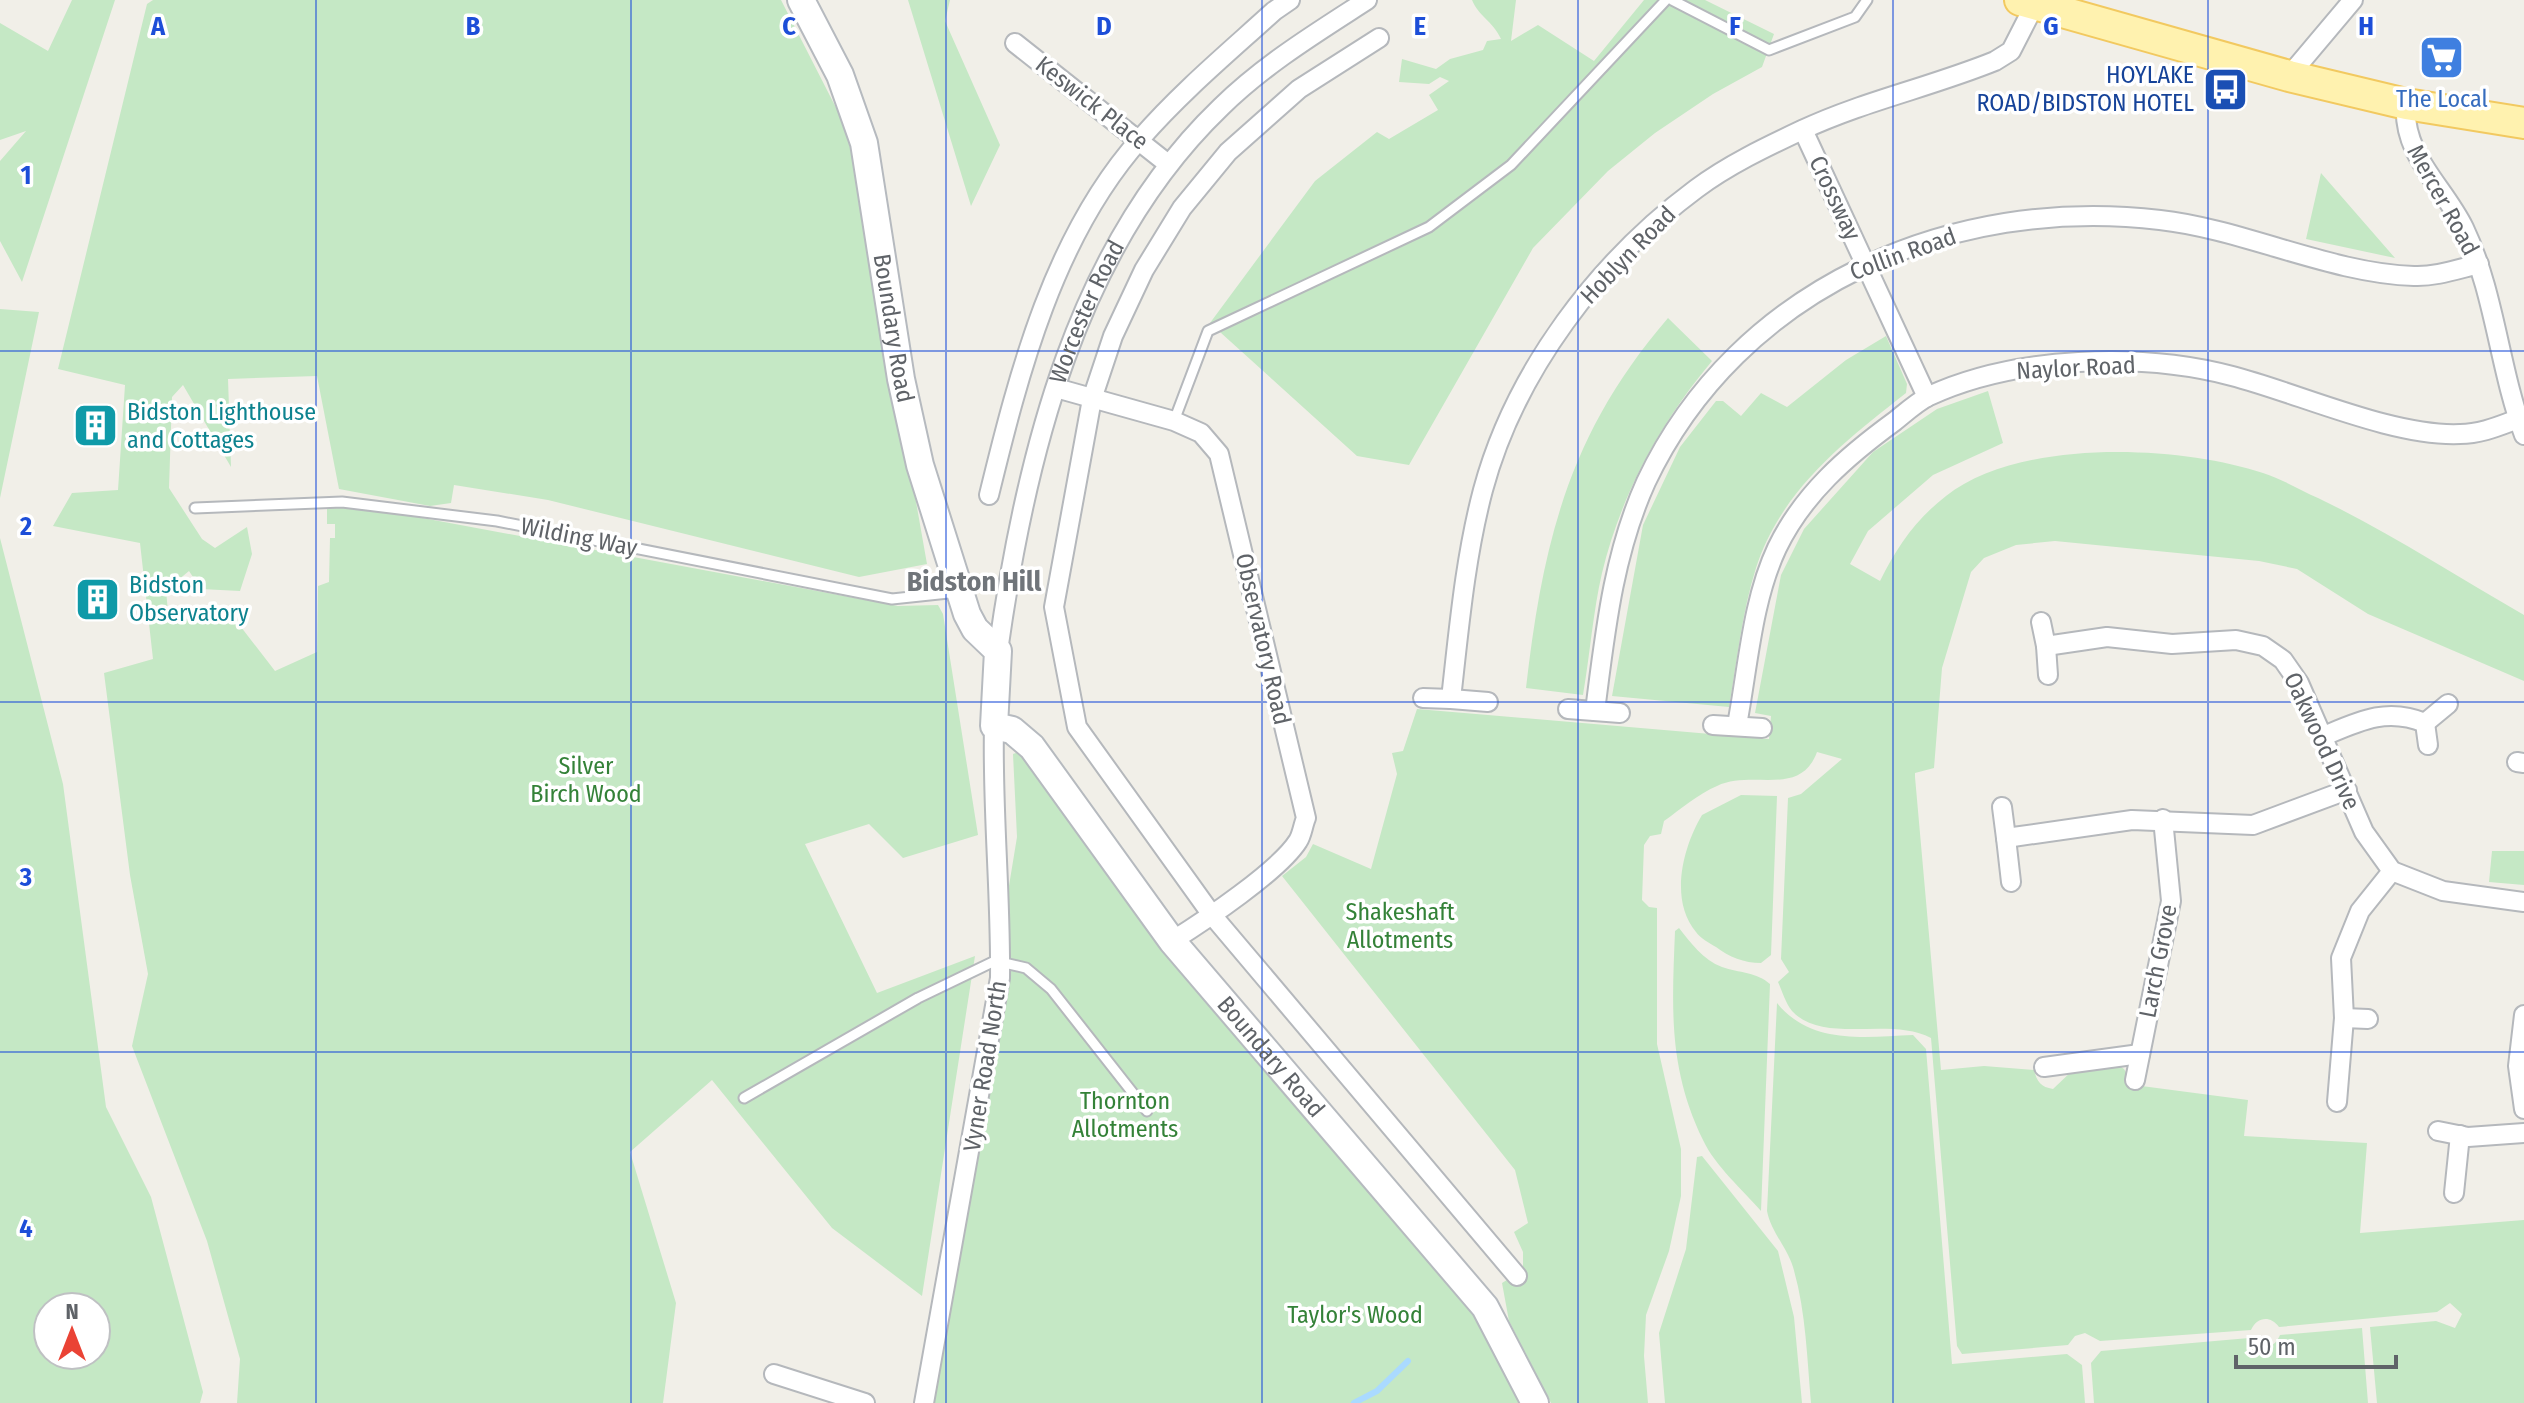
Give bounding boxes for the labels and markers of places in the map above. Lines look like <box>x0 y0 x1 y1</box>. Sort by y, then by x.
supermarket icon: The Local <box>2418 33 2466 81</box>
place label: HOYLAKE ROAD/BIDSTON HOTEL <box>1976 61 2194 117</box>
bus stop icon: HOYLAKE ROAD/BIDSTON HOTEL <box>2201 65 2249 113</box>
place label: The Local <box>2396 85 2488 113</box>
place label: Bidston Lighthouse and Cottages <box>127 398 316 454</box>
building icon: Bidston Lighthouse and Cottages <box>72 402 120 450</box>
place label: Bidston Observatory <box>129 571 249 627</box>
building icon: Bidston Observatory <box>74 575 122 623</box>

